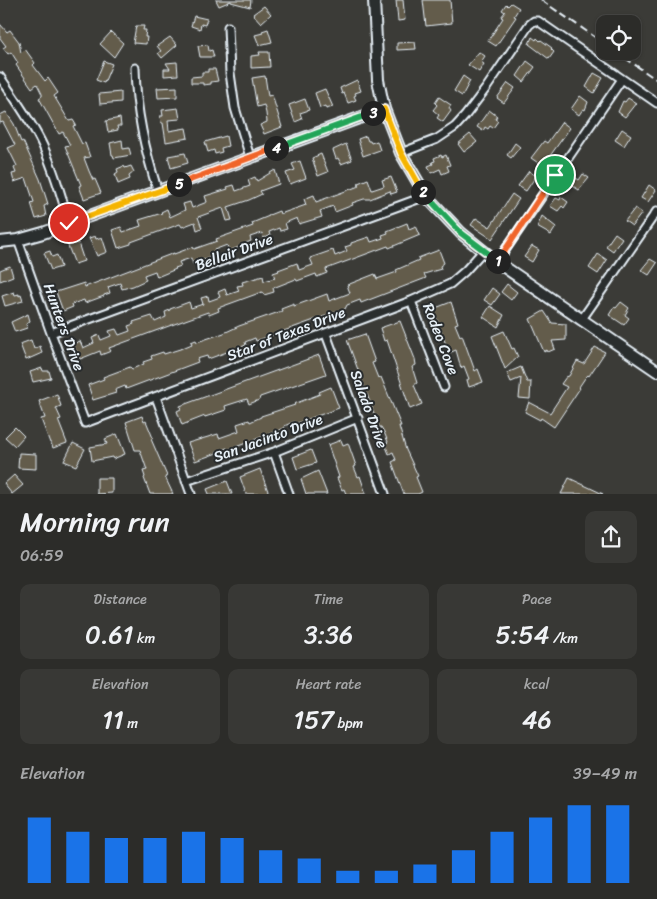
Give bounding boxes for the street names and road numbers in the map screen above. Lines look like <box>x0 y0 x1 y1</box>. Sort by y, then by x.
street label: Bellair Drive <box>191 226 277 278</box>
street label: Hunters Drive <box>36 279 92 375</box>
street label: Star of Texas Drive <box>223 299 349 369</box>
street label: Rodeo Cove <box>415 299 467 379</box>
street label: Salado Drive <box>343 366 395 452</box>
street label: San Jacinto Drive <box>210 406 326 470</box>

